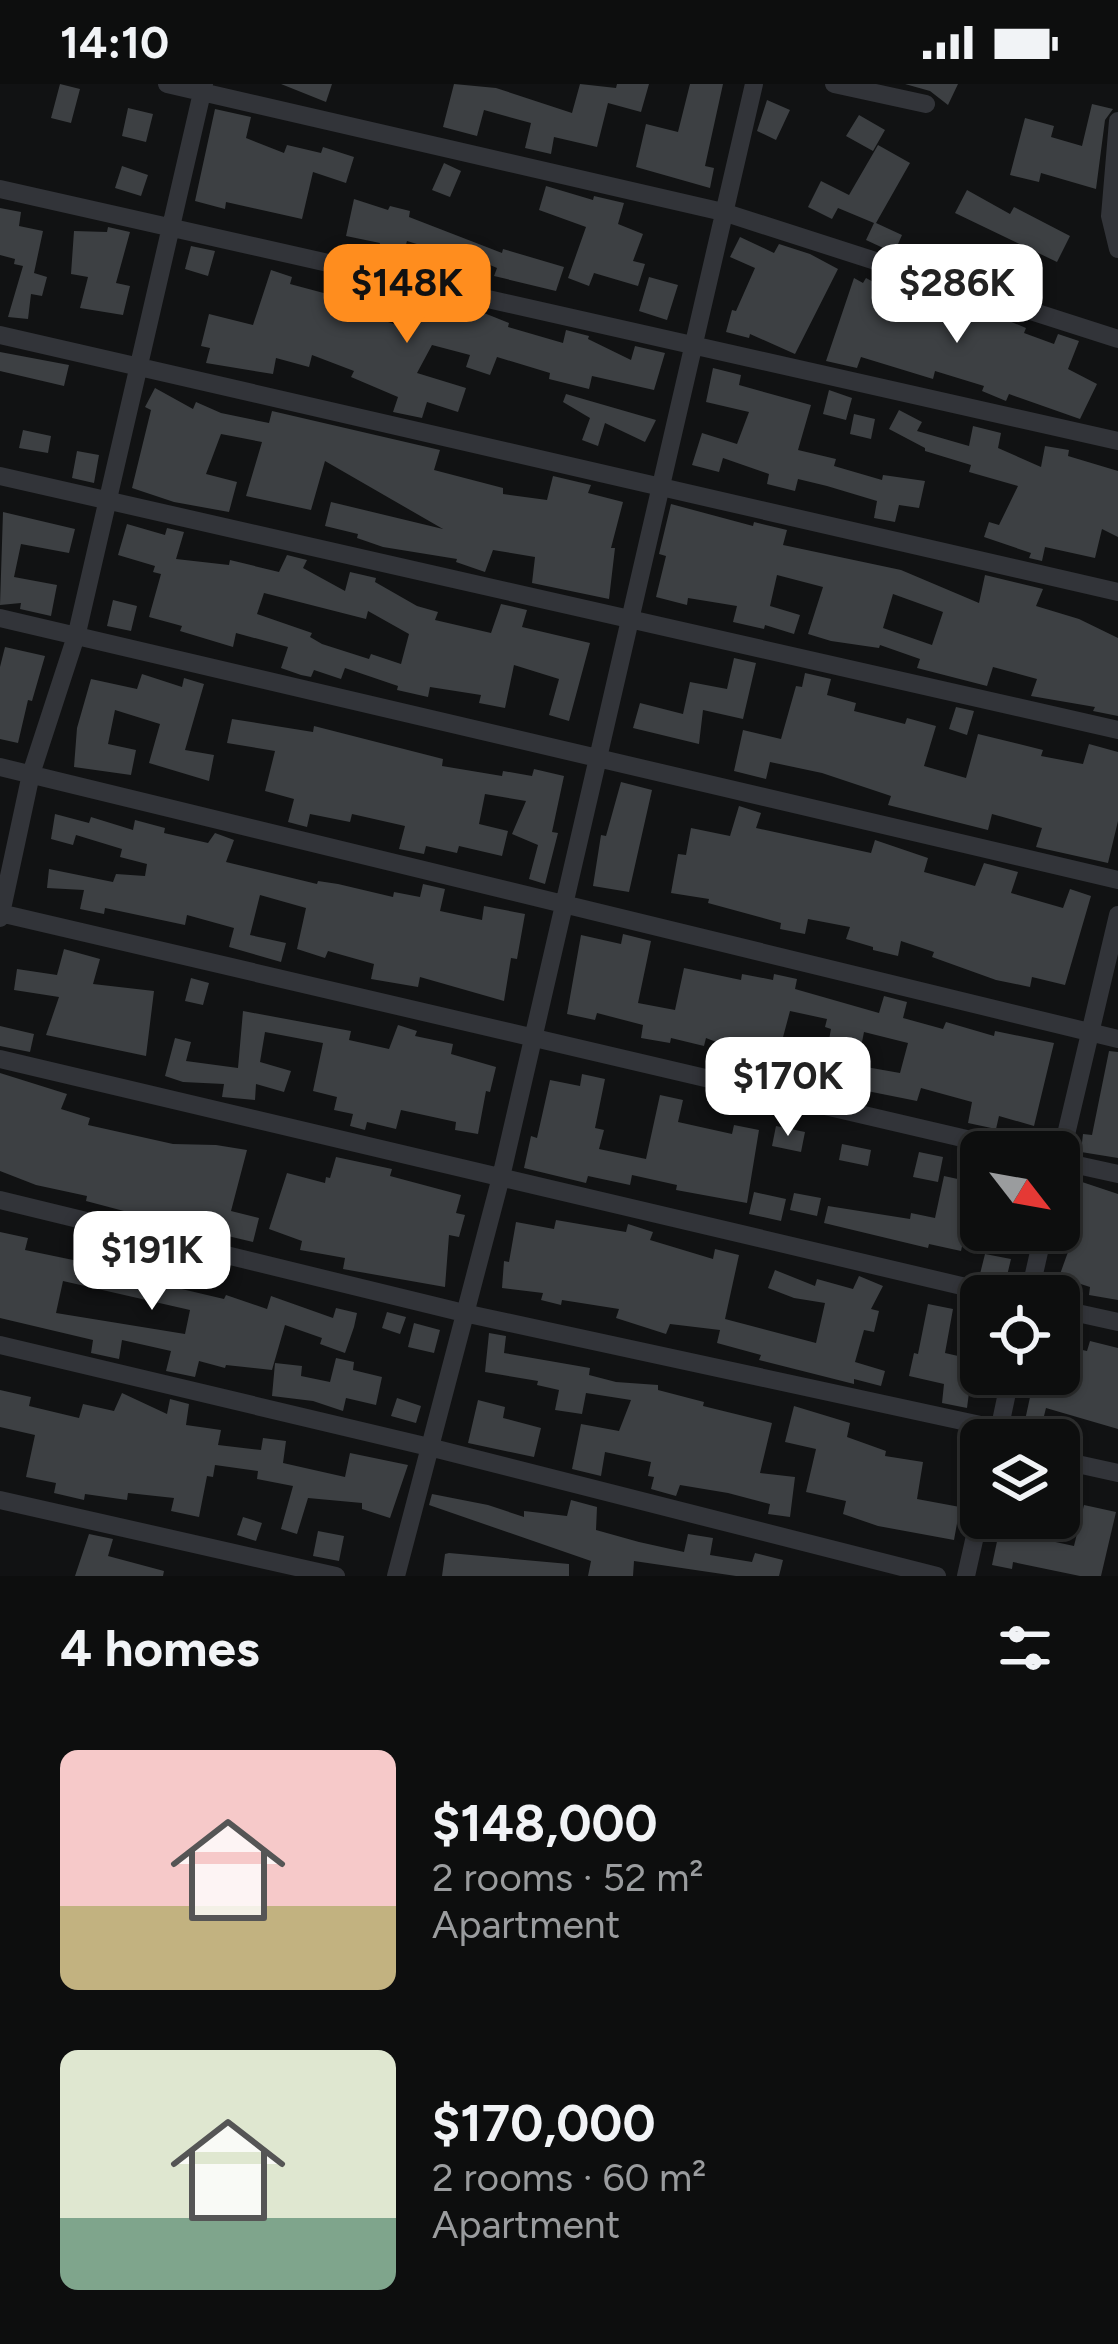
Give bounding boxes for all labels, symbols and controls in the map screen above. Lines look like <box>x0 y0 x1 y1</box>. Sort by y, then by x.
text: 14:10 <box>60 15 169 69</box>
pin: $148K <box>323 244 491 346</box>
pin: $286K <box>873 244 1041 346</box>
text: $148K <box>351 259 463 306</box>
text: $286K <box>899 259 1015 306</box>
pin: $170K <box>704 1037 872 1139</box>
text: $170K <box>733 1052 844 1099</box>
north arrow <box>960 1131 1080 1251</box>
map controls <box>960 1131 1080 1539</box>
pin: $191K <box>68 1211 236 1313</box>
text: $191K <box>100 1226 204 1273</box>
button: locate <box>960 1275 1080 1395</box>
button: layers <box>960 1419 1080 1539</box>
icon: filters <box>992 1615 1058 1681</box>
text: 4 homes <box>60 1618 260 1679</box>
text: $148,000 <box>432 1793 658 1854</box>
icon: home <box>156 1798 300 1942</box>
text: 2 rooms · 52 m² <box>432 1854 704 1901</box>
text: Apartment <box>432 1901 620 1948</box>
text: $170,000 <box>432 2093 655 2154</box>
icon: home <box>156 2098 300 2242</box>
text: 2 rooms · 60 m² <box>432 2154 706 2201</box>
text: Apartment <box>432 2201 620 2248</box>

